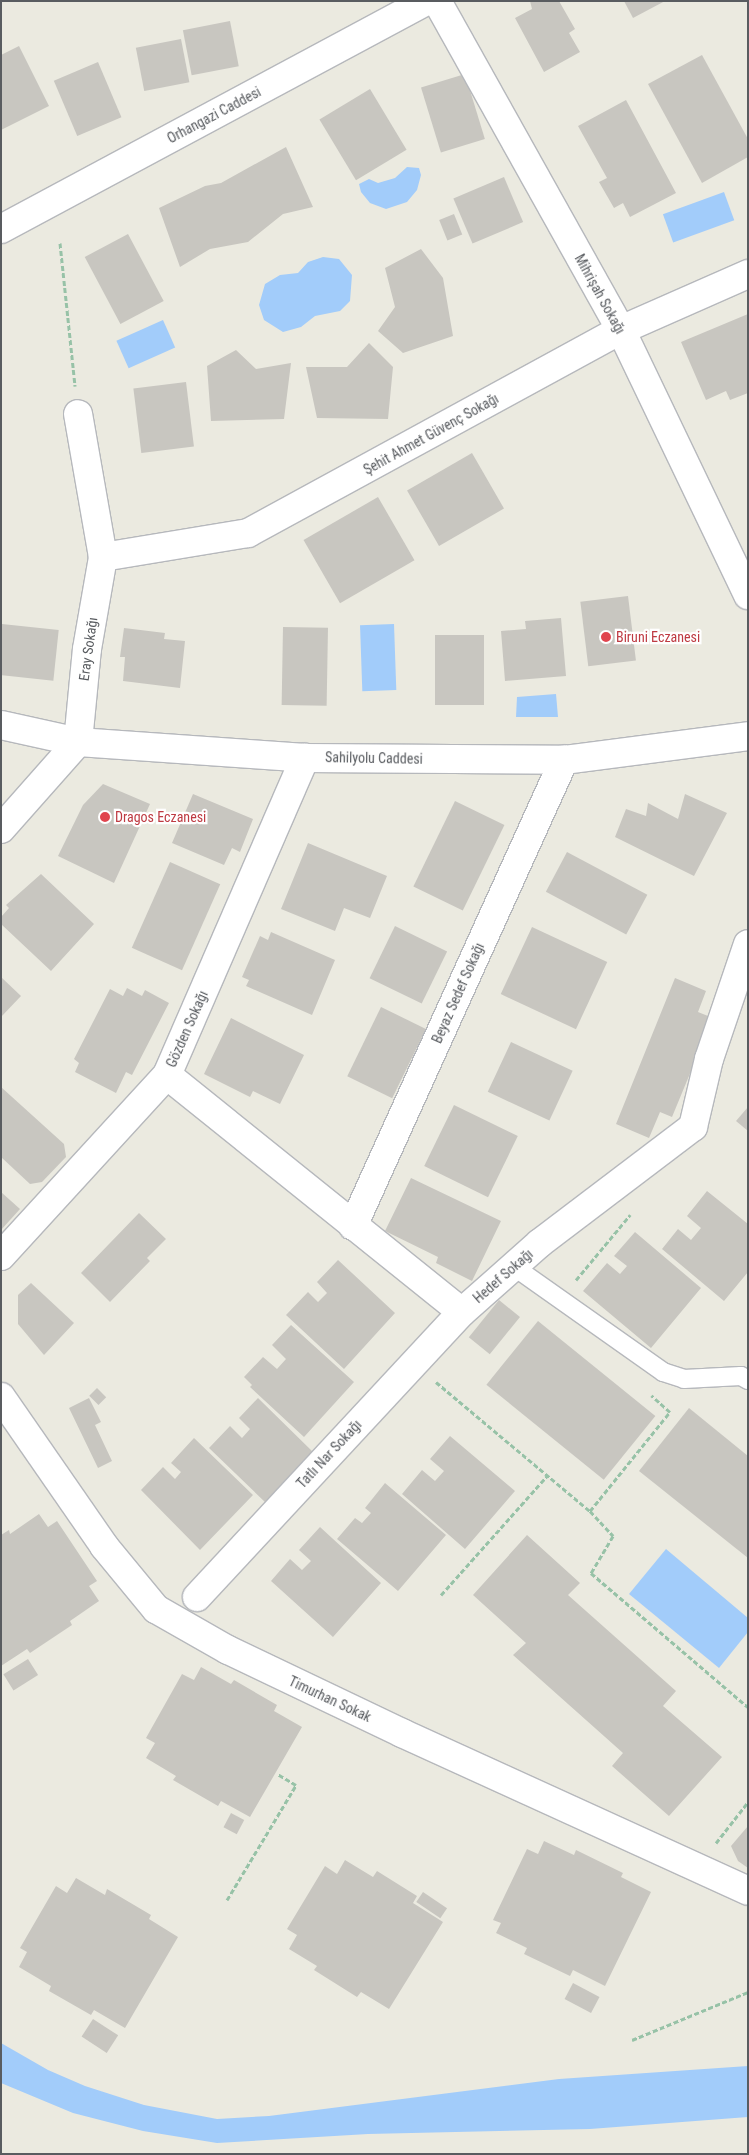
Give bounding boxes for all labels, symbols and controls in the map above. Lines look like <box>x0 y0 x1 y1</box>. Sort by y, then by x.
street label: Orhangazi Caddesi <box>164 83 264 147</box>
street label: Mihrişah Sokağı <box>571 251 629 337</box>
street label: Şehit Ahmet Güvenç Sokağı <box>360 390 502 478</box>
street label: Eray Sokağı <box>75 616 101 682</box>
place label: Biruni Eczanesi <box>616 629 700 645</box>
marker: Biruni Eczanesi <box>600 631 612 643</box>
street label: Sahilyolu Caddesi <box>325 749 423 767</box>
place label: Dragos Eczanesi <box>115 809 206 825</box>
marker: Dragos Eczanesi <box>99 811 111 823</box>
street label: Beyaz Sedef Sokağı <box>428 940 488 1046</box>
street label: Gözden Sokağı <box>163 988 211 1070</box>
street label: Hedef Sokağı <box>470 1245 536 1307</box>
street label: Tatlı Nar Sokağı <box>293 1416 365 1492</box>
street label: Timurhan Sokak <box>286 1673 374 1725</box>

